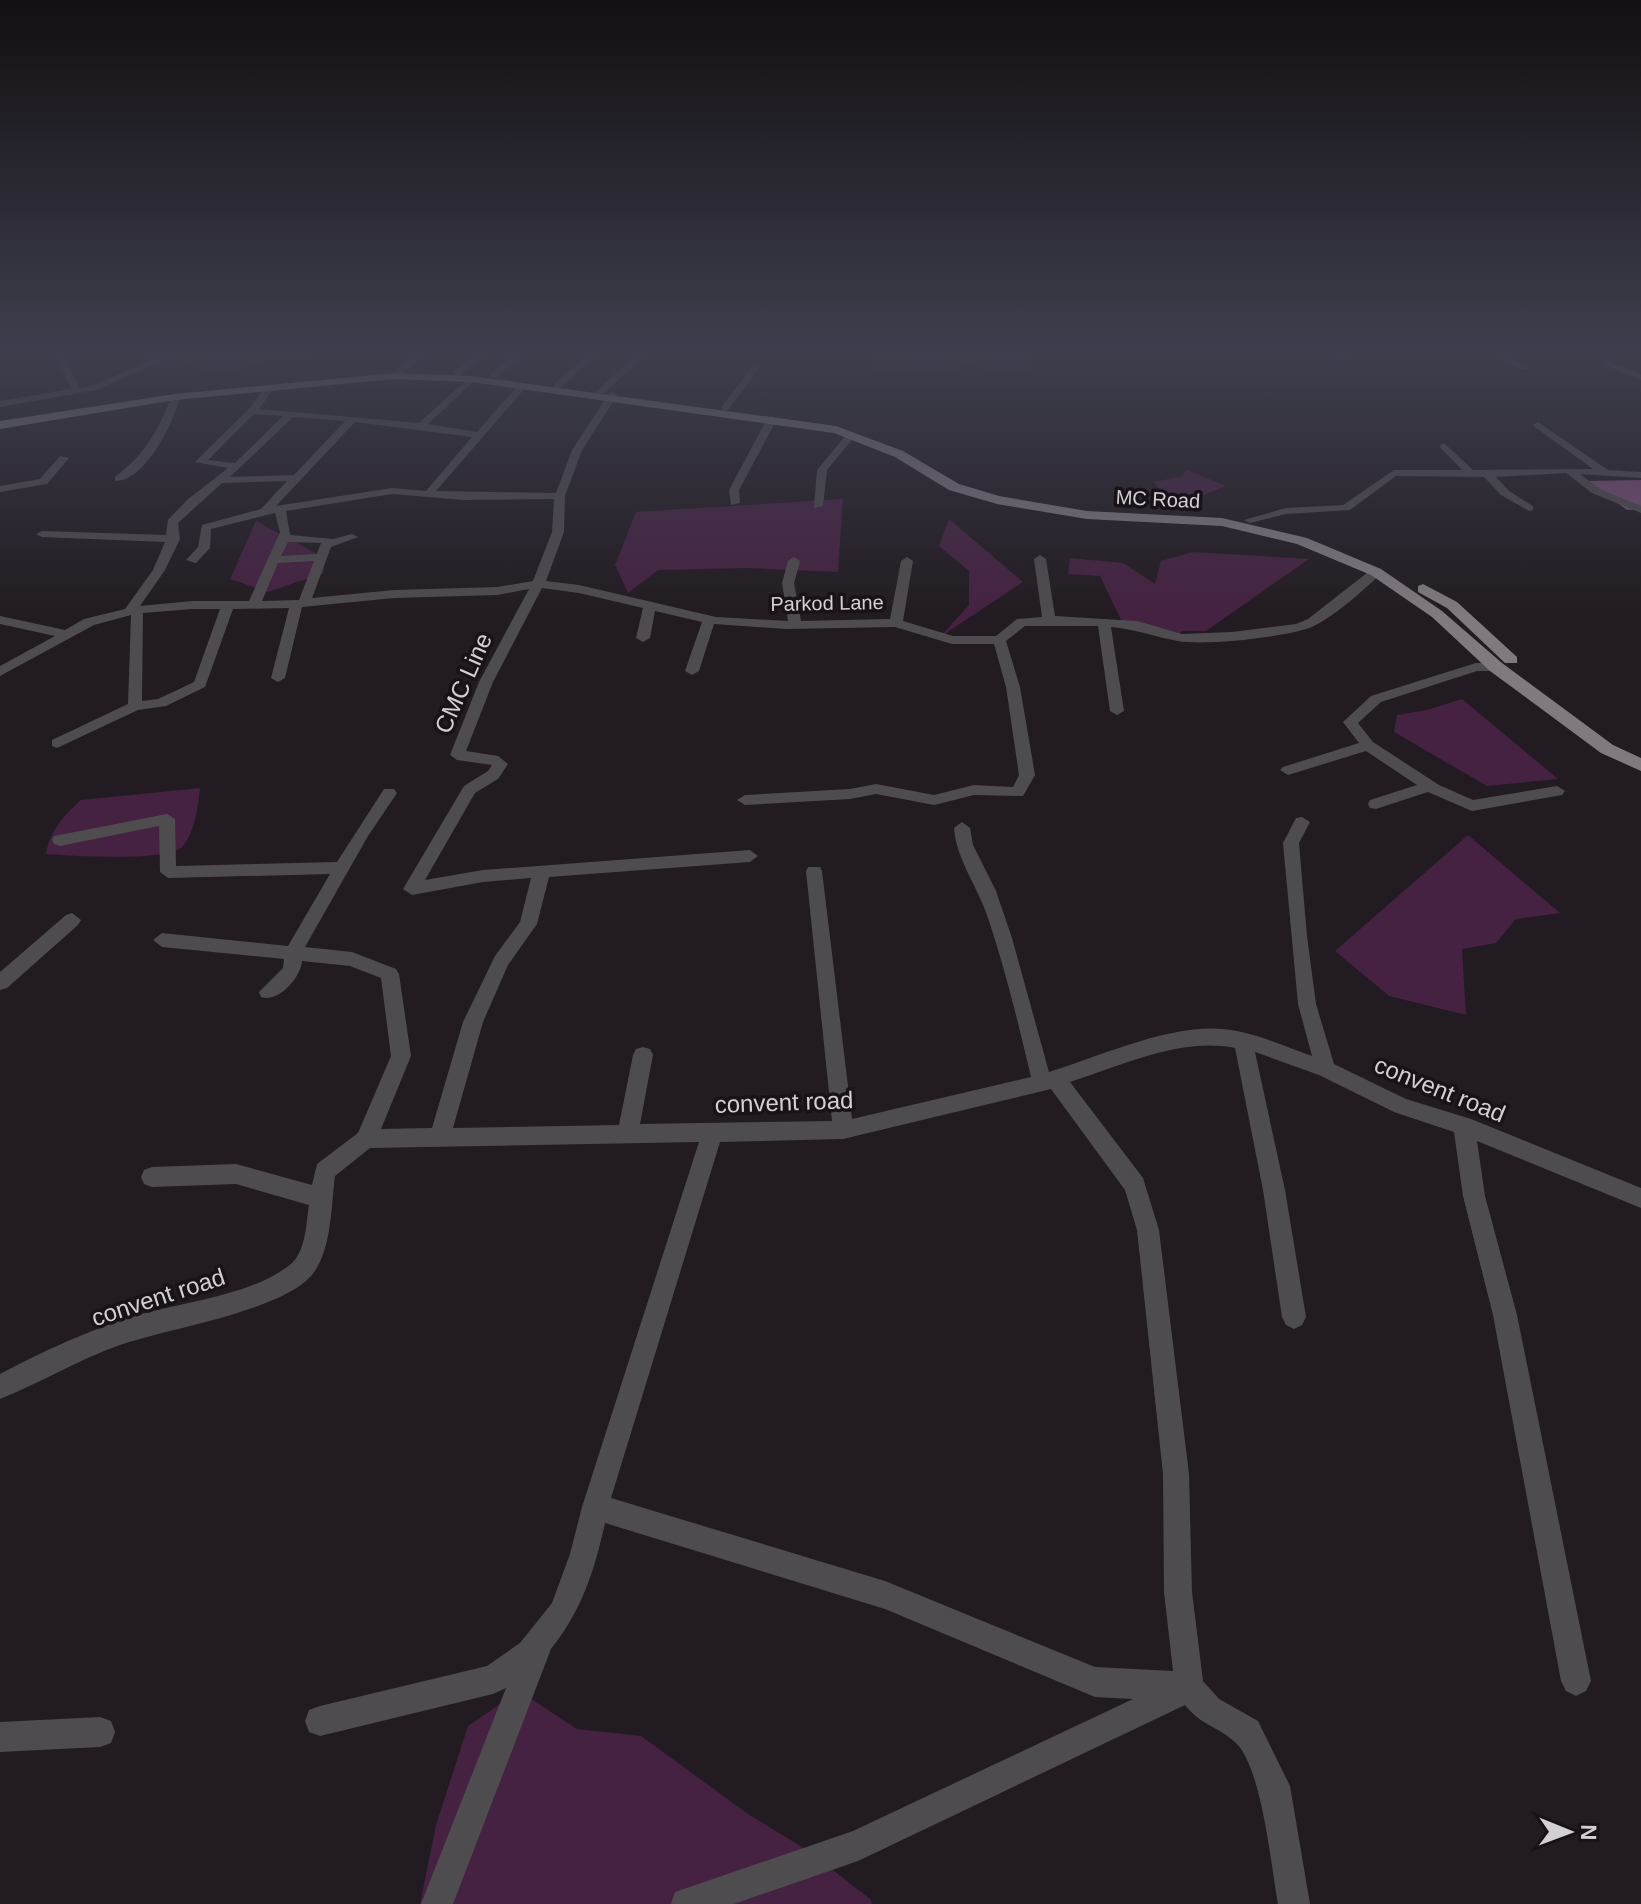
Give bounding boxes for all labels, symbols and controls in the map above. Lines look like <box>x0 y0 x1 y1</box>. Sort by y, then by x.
street label: MC Road <box>1115 486 1201 512</box>
street label: Parkod Lane <box>770 591 884 615</box>
street label: CMC Line <box>429 629 497 737</box>
street label: convent road <box>1371 1050 1509 1128</box>
street label: convent road <box>714 1086 854 1118</box>
street label: convent road <box>88 1263 228 1331</box>
north arrow <box>1529 1792 1609 1872</box>
text: N <box>1576 1824 1601 1841</box>

